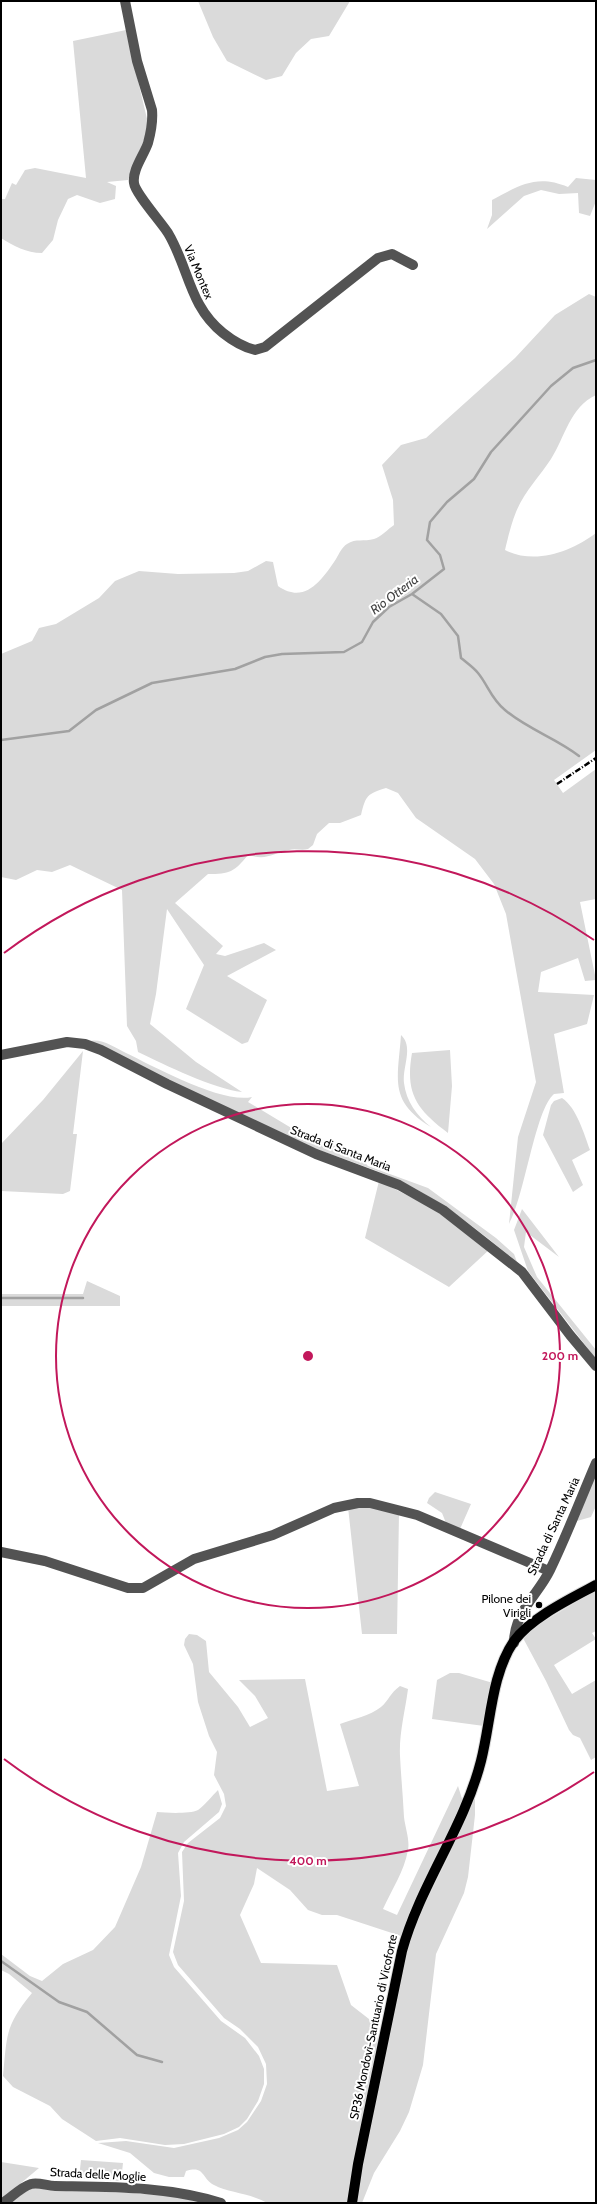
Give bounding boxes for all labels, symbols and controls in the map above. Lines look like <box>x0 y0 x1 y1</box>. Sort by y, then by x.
street label: Via Montex <box>181 243 217 302</box>
water label: Rio Otteria <box>367 571 421 617</box>
street label: Strada di Santa Maria <box>288 1122 394 1174</box>
text: 200 m <box>542 1348 578 1363</box>
centre of rings <box>301 1349 315 1363</box>
street label: Strada di Santa Maria <box>524 1474 582 1578</box>
place label: Pilone dei Virigli <box>481 1591 531 1620</box>
marker: Pilone dei Virigli <box>534 1600 544 1610</box>
text: 400 m <box>289 1853 327 1868</box>
street label: SP36 Mondovì-Santuario di Vicoforte <box>346 1933 400 2121</box>
street label: Strada delle Moglie <box>49 2164 147 2184</box>

